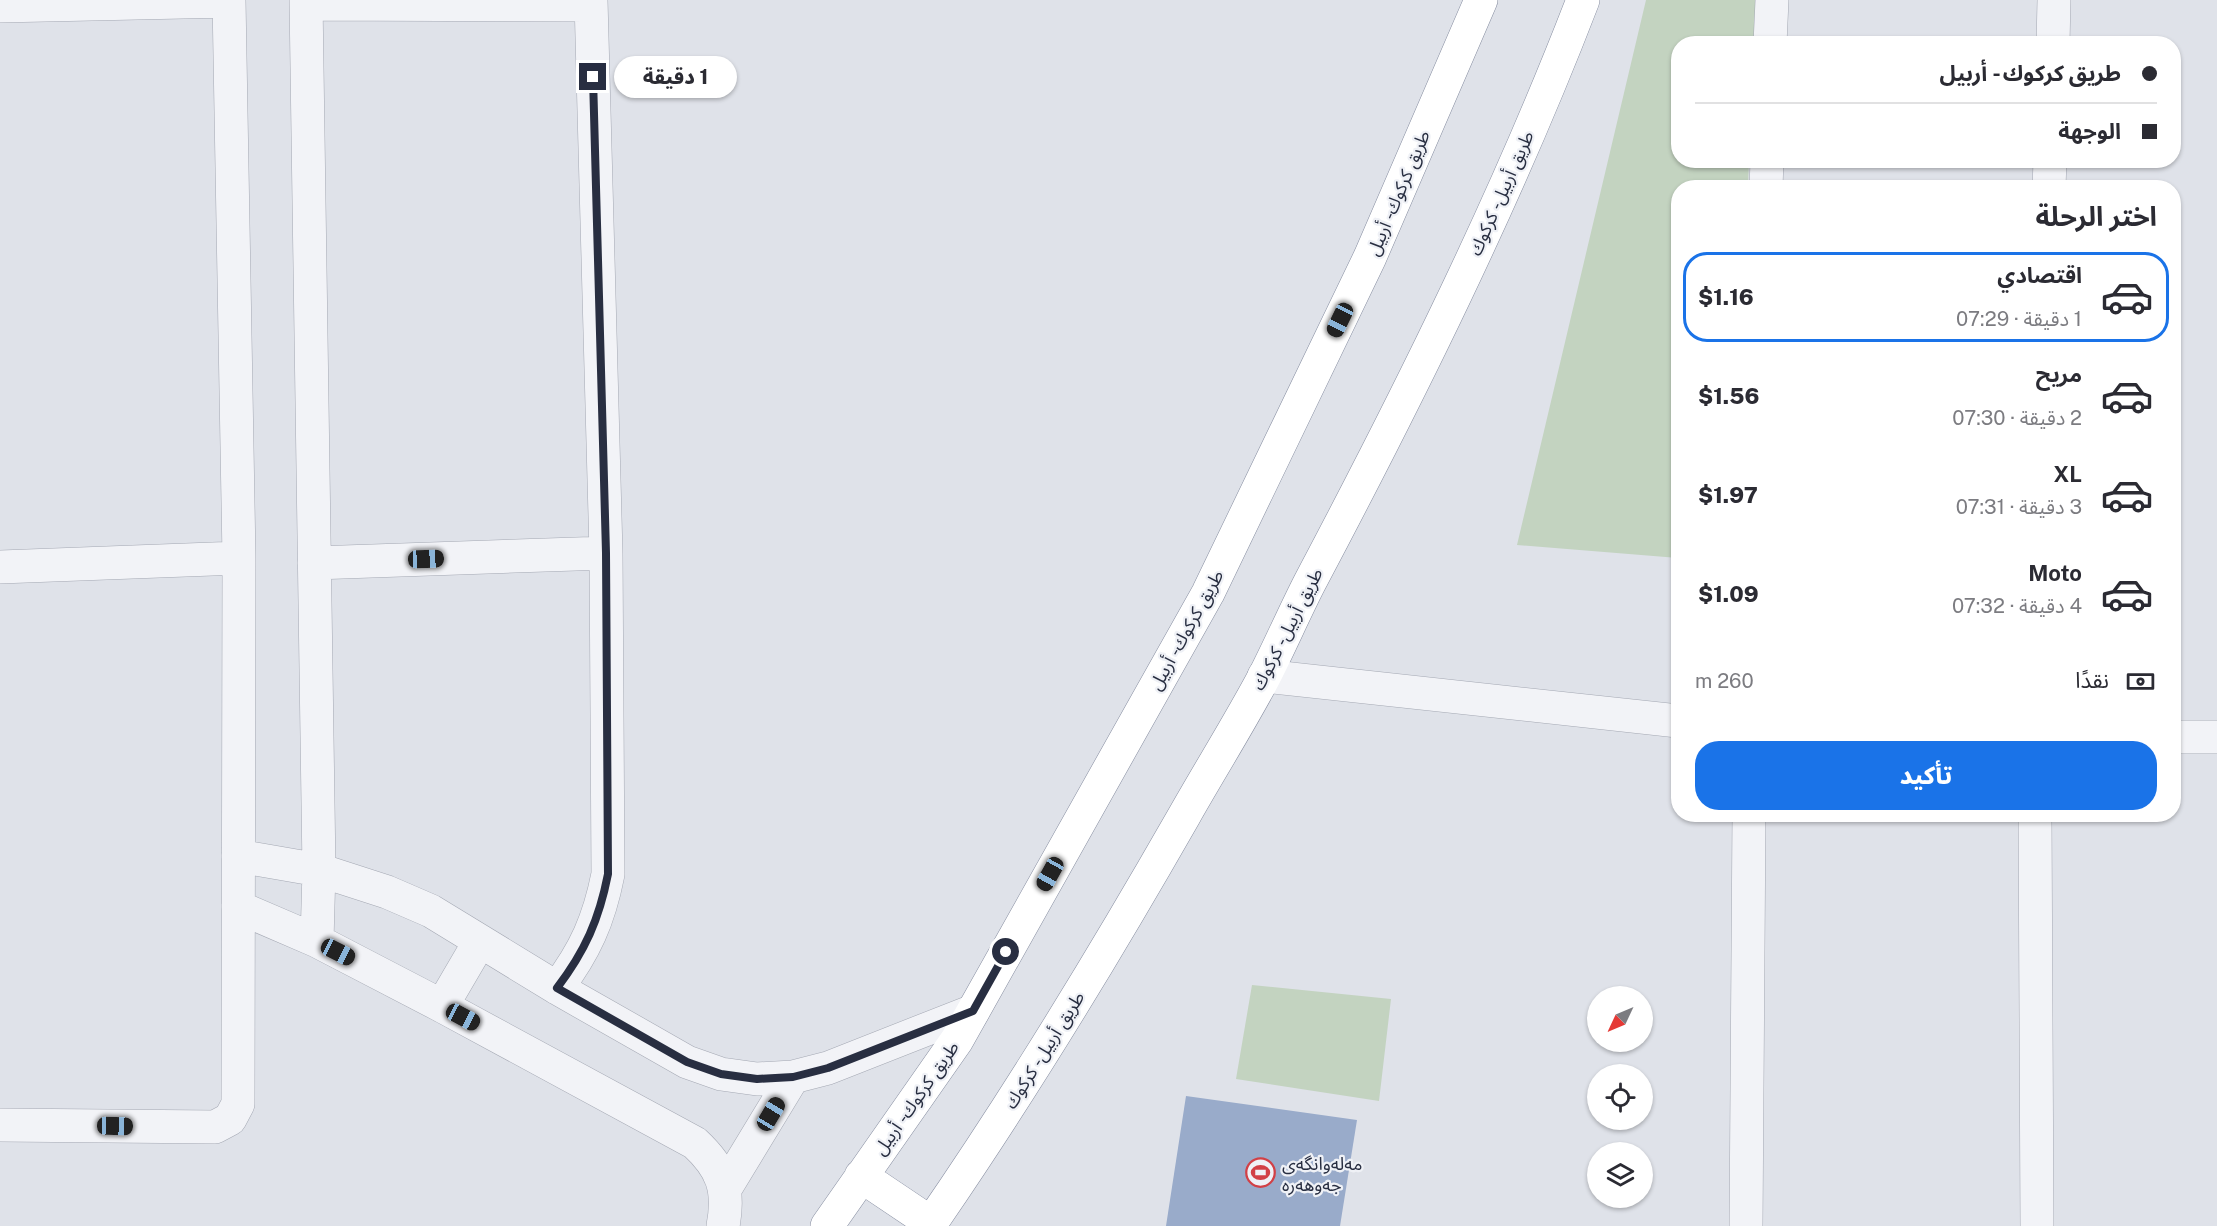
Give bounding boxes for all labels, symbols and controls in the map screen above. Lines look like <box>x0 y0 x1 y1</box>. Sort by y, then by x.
callout: 1 دقيقة <box>614 56 737 98</box>
text: طريق كركوك - أربيل <box>1940 60 2121 86</box>
route end <box>579 63 606 90</box>
text: 1 دقيقة <box>643 65 708 89</box>
text: الوجهة <box>2058 118 2121 144</box>
street label: طريق كركوك - أربيل <box>1362 127 1435 259</box>
street label: طريق أربيل - كركوك <box>1464 127 1539 259</box>
text: اختر الرحلة <box>2036 200 2157 232</box>
text: اقتصادي <box>1997 262 2082 288</box>
icon: car <box>2100 270 2154 324</box>
text: $1.16 <box>1698 284 1754 310</box>
car <box>1324 300 1356 340</box>
text: 1 دقيقة · 07:29 <box>1956 307 2082 331</box>
text: مريح <box>2036 361 2082 387</box>
icon: car <box>2100 369 2154 423</box>
text: $1.56 <box>1698 383 1759 409</box>
text: 2 دقيقة · 07:30 <box>1952 406 2082 430</box>
text: XL <box>2054 461 2082 487</box>
icon: car <box>2100 468 2154 522</box>
text: $1.97 <box>1698 482 1758 508</box>
text: 3 دقيقة · 07:31 <box>1956 495 2082 519</box>
car <box>408 549 444 569</box>
text: Moto <box>2028 560 2082 586</box>
street label: طريق أربيل - كركوك <box>1247 564 1328 694</box>
street label: طريق كركوك - أربيل <box>1144 566 1229 694</box>
icon: car <box>2100 567 2154 621</box>
text: $1.09 <box>1698 581 1759 607</box>
text: 4 دقيقة · 07:32 <box>1952 594 2082 618</box>
icon: cash <box>2124 665 2157 698</box>
text: نقدًا <box>2075 667 2109 693</box>
text: 260 m <box>1695 669 1754 693</box>
button: تأكيد <box>1695 741 2157 810</box>
car <box>1033 854 1067 894</box>
car <box>318 936 358 968</box>
route start <box>992 938 1019 965</box>
north arrow <box>1587 986 1653 1052</box>
map controls <box>1587 986 1653 1208</box>
street label: طريق أربيل - كركوك <box>999 987 1089 1113</box>
car <box>443 1001 483 1033</box>
street label: طريق كركوك - أربيل <box>869 1037 964 1160</box>
button: locate <box>1587 1064 1653 1130</box>
car <box>754 1094 788 1134</box>
car <box>97 1117 133 1135</box>
button: layers <box>1587 1142 1653 1208</box>
place label: مەلەوانگەی جەوهەرە <box>1282 1153 1362 1196</box>
sports icon: مەلەوانگەی جەوهەرە <box>1245 1157 1277 1189</box>

